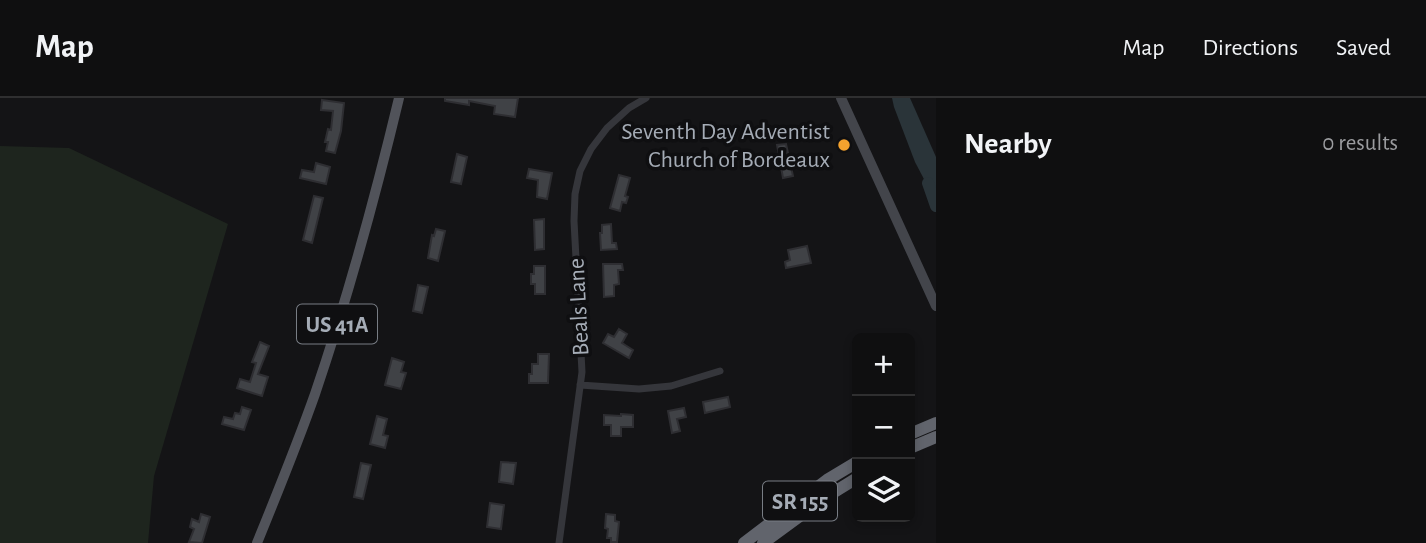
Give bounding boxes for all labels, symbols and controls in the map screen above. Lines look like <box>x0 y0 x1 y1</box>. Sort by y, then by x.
text: Map <box>35 31 94 64</box>
text: Map <box>1122 36 1164 60</box>
text: Directions <box>1202 36 1298 60</box>
text: Saved <box>1336 36 1391 60</box>
place label: Seventh Day Adventist Church of Bordeaux <box>621 120 831 172</box>
text: Nearby <box>964 129 1052 159</box>
text: 0 results <box>1322 132 1398 155</box>
marker: Seventh Day Adventist Church of Bordeaux <box>836 137 852 153</box>
street label: Beals Lane <box>564 257 594 356</box>
road number: US 41A <box>297 304 377 344</box>
map controls <box>852 333 915 522</box>
button: + <box>852 333 915 396</box>
button: − <box>852 396 915 459</box>
button: layers <box>852 459 915 522</box>
road number: SR 155 <box>763 482 837 520</box>

